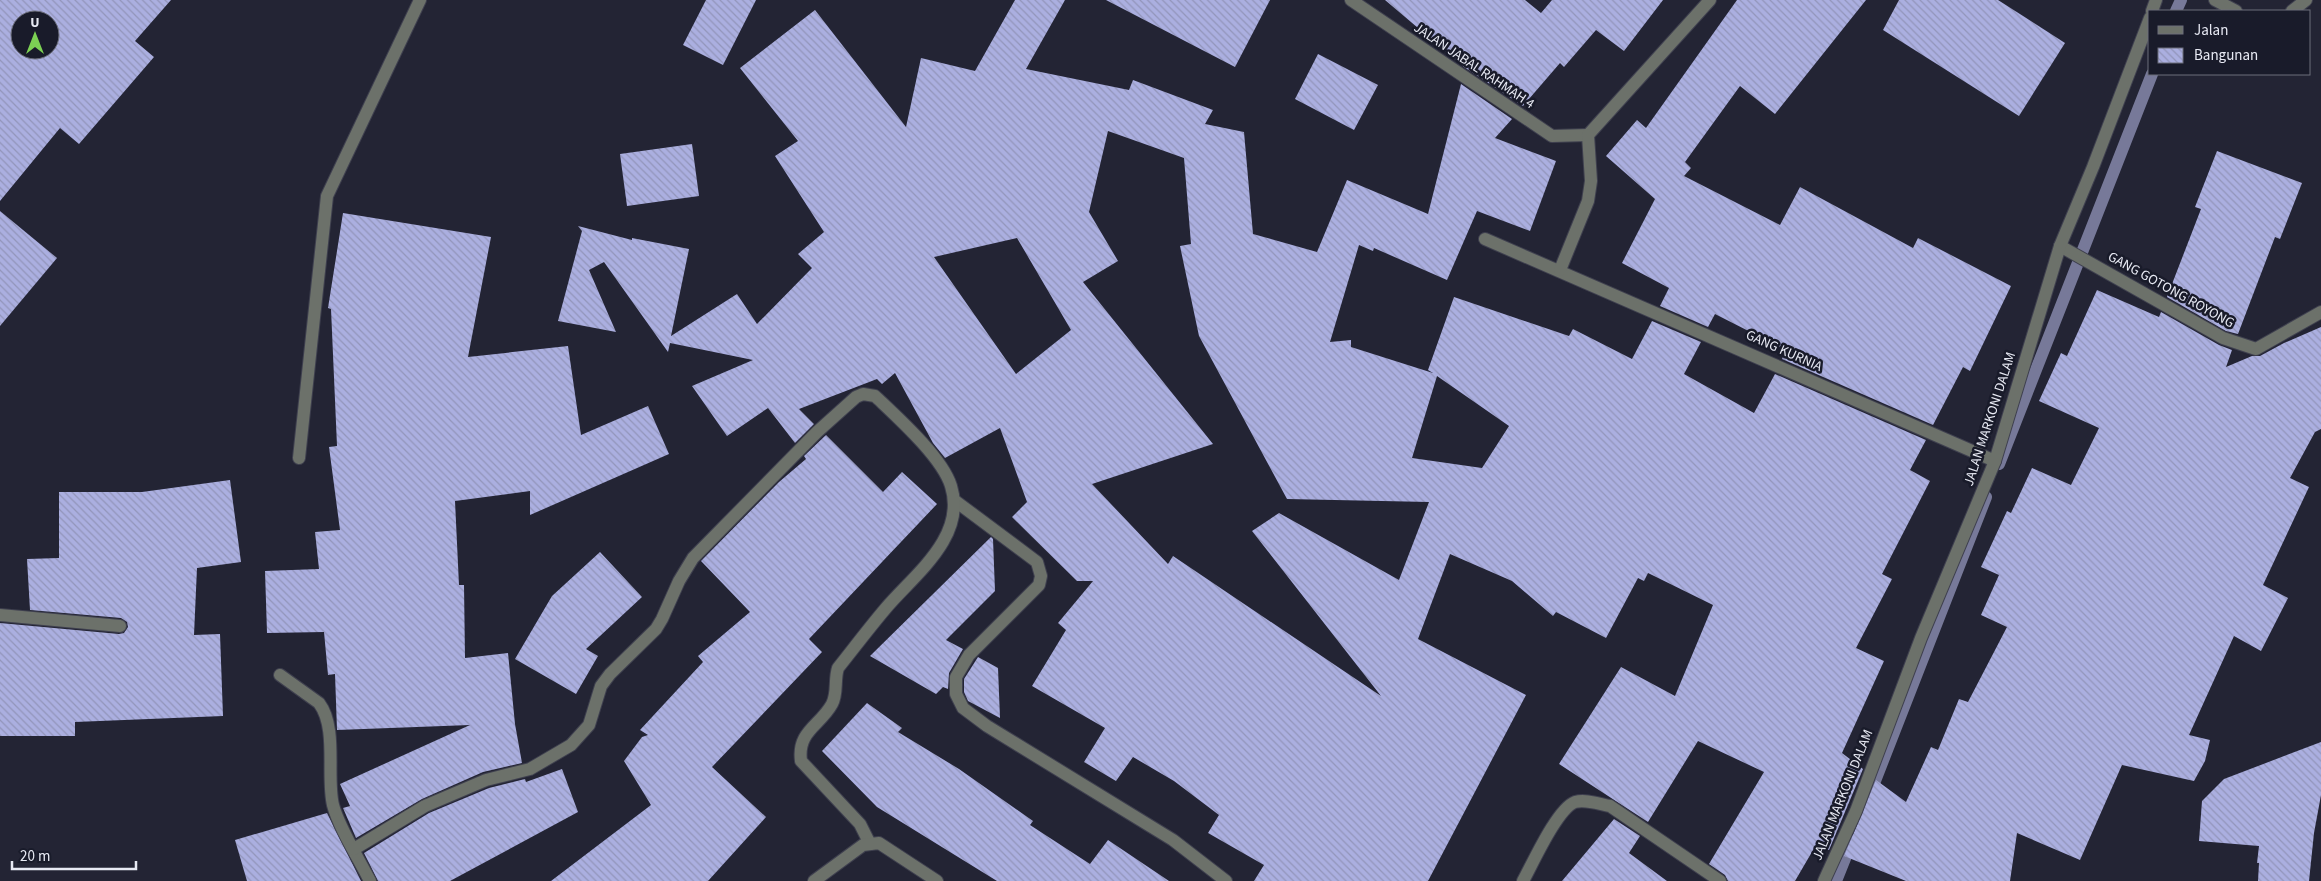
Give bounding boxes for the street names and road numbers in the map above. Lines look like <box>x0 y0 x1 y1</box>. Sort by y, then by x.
street label: JALAN JABAL RAHMAH 4 <box>1410 18 1538 114</box>
street label: GANG GOTONG ROYONG <box>2104 247 2238 333</box>
street label: GANG KURNIA <box>1743 325 1826 377</box>
street label: JALAN MARKONI DALAM <box>1959 349 2021 489</box>
street label: JALAN MARKONI DALAM <box>1808 726 1878 864</box>

